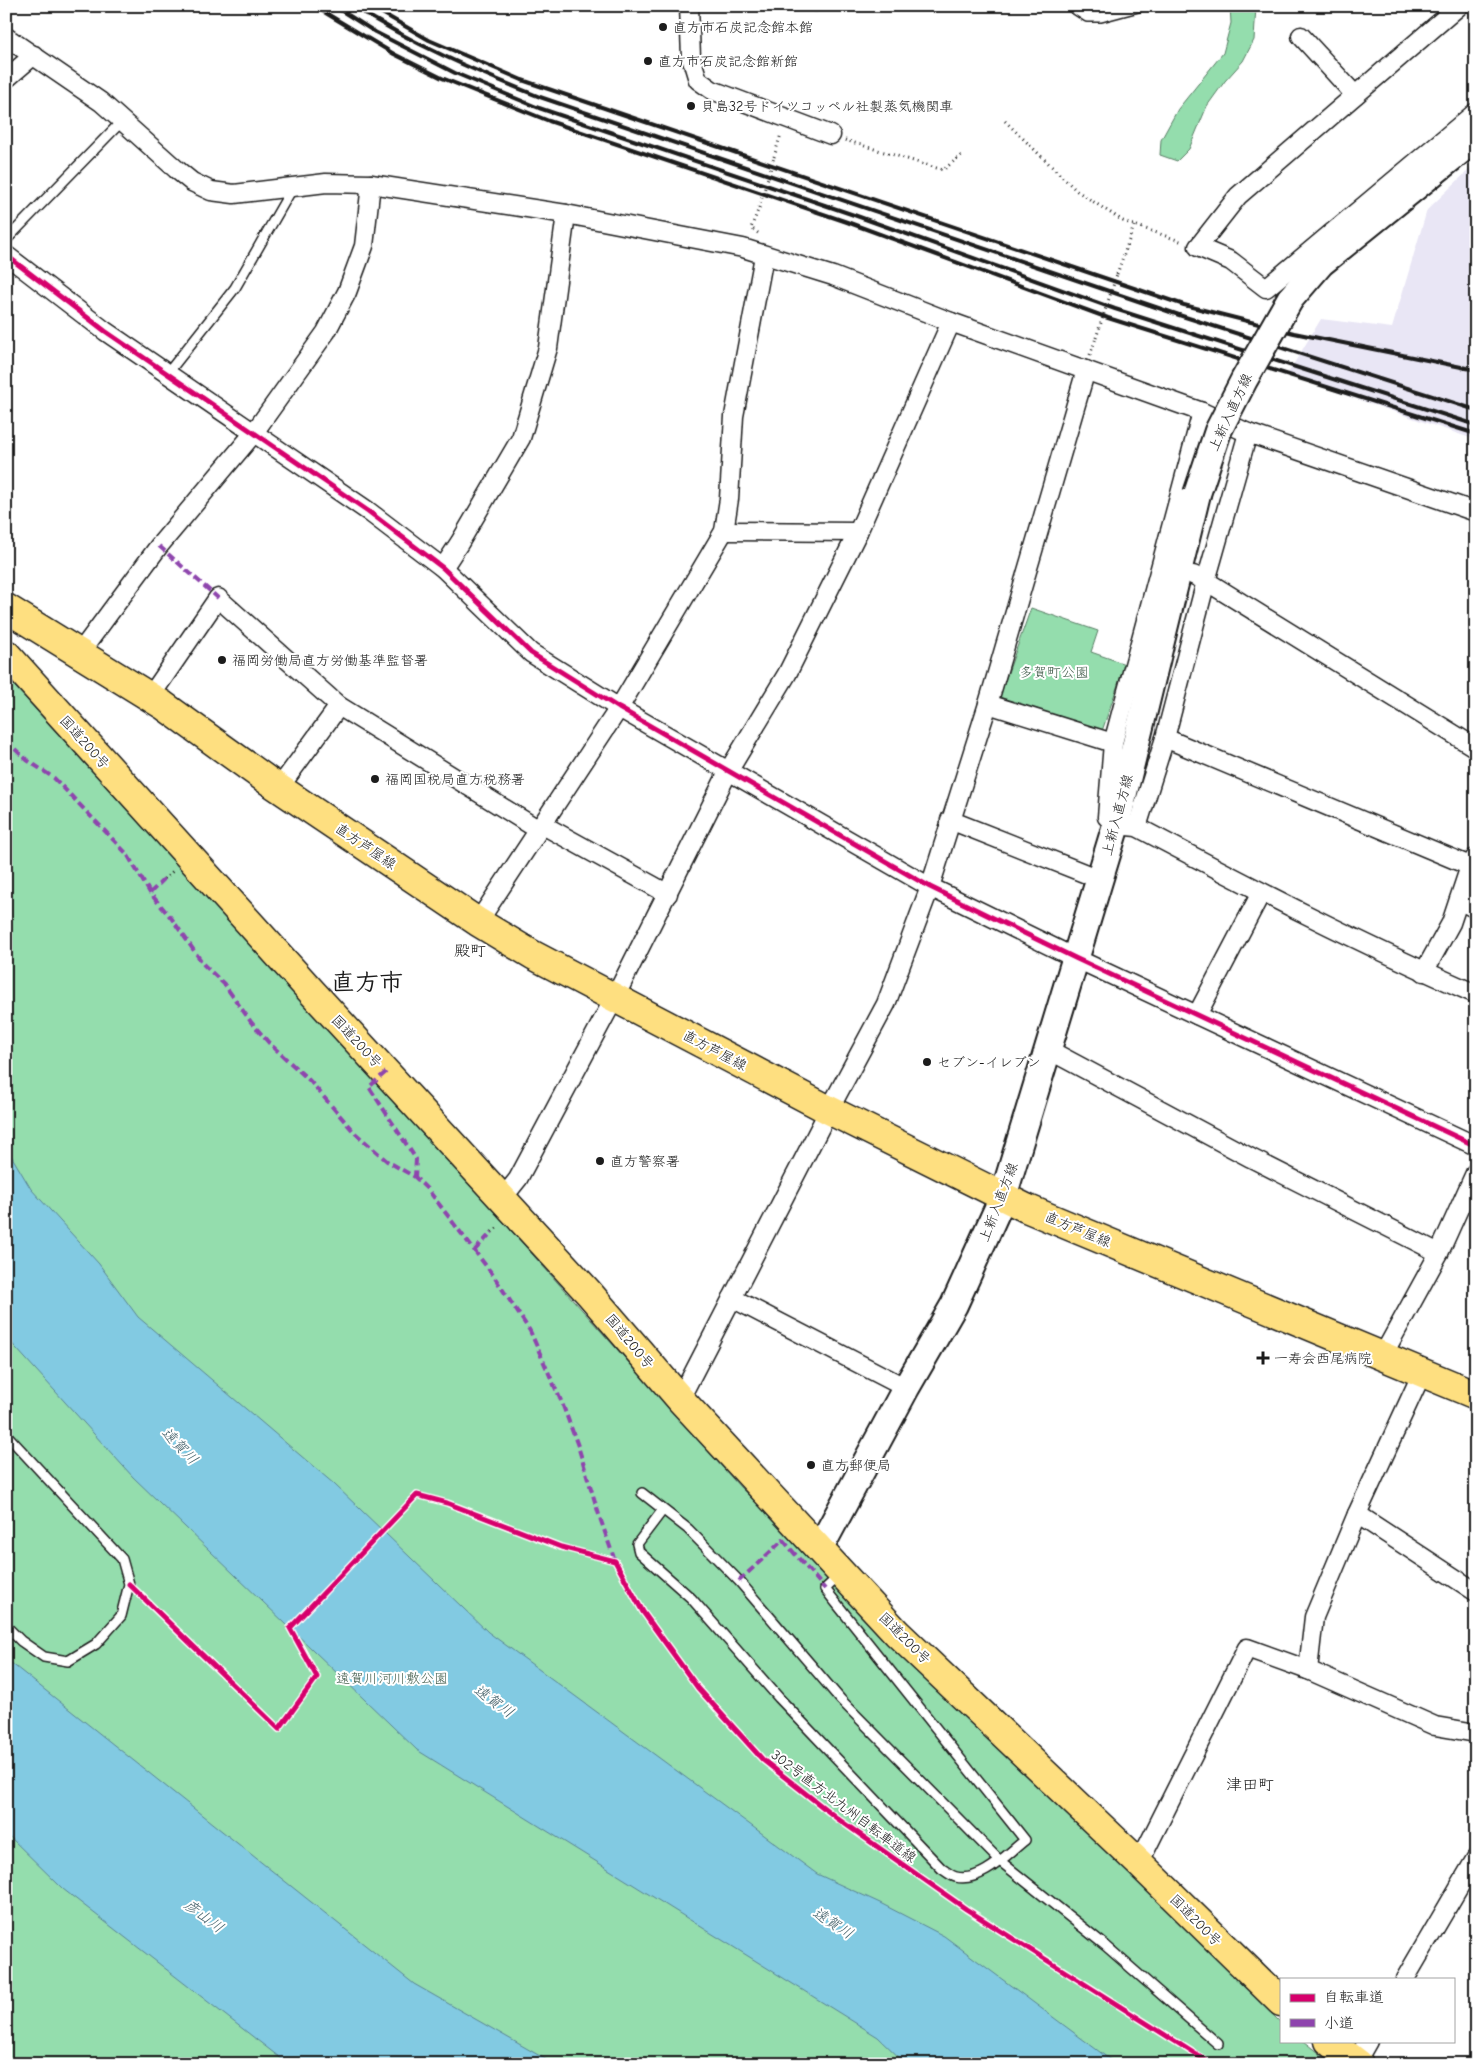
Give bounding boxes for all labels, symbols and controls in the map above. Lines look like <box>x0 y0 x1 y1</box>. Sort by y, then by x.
place label: 直方市石炭記念館本館 <box>673 19 813 36</box>
marker: 直方市石炭記念館本館 <box>657 21 669 33</box>
place label: 直方市石炭記念館新館 <box>658 53 798 70</box>
marker: 直方市石炭記念館新館 <box>642 55 654 67</box>
place label: 貝島32号ドイツコッペル社製蒸気機関車 <box>701 98 953 115</box>
marker: 貝島32号ドイツコッペル社製蒸気機関車 <box>685 100 697 112</box>
street label: 上新入直方線 <box>1205 371 1256 454</box>
place label: 福岡労働局直方労働基準監督署 <box>232 652 428 669</box>
marker: 福岡労働局直方労働基準監督署 <box>216 654 228 666</box>
park label: 多賀町公園 <box>1019 664 1089 681</box>
street label: 国道200号 <box>56 712 113 773</box>
place label: 福岡国税局直方税務署 <box>385 771 525 788</box>
street label: 上新入直方線 <box>1098 772 1137 858</box>
marker: 福岡国税局直方税務署 <box>369 773 381 785</box>
street label: 直方芦屋線 <box>332 820 399 873</box>
district label: 殿町 <box>454 942 486 960</box>
district label: 直方市 <box>331 968 403 996</box>
street label: 国道200号 <box>328 1011 385 1071</box>
street label: 直方芦屋線 <box>680 1027 750 1074</box>
place label: セブン-イレブン <box>937 1054 1041 1071</box>
marker: セブン-イレブン <box>921 1056 933 1068</box>
place label: 直方警察署 <box>610 1153 680 1170</box>
marker: 直方警察署 <box>594 1155 606 1167</box>
street label: 上新入直方線 <box>975 1160 1021 1244</box>
street label: 直方芦屋線 <box>1042 1208 1113 1251</box>
street label: 国道200号 <box>602 1310 657 1372</box>
place label: 一寿会西尾病院 <box>1274 1350 1372 1367</box>
marker: 一寿会西尾病院 <box>1256 1351 1270 1365</box>
water label: 遠賀川 <box>158 1424 202 1468</box>
place label: 直方郵便局 <box>821 1457 891 1474</box>
marker: 直方郵便局 <box>805 1459 817 1471</box>
street label: 国道200号 <box>875 1609 934 1668</box>
park label: 遠賀川河川敷公園 <box>336 1670 448 1687</box>
water label: 遠賀川 <box>471 1680 517 1722</box>
street label: 302号直方北九州自転車道線 <box>768 1746 919 1866</box>
district label: 津田町 <box>1226 1776 1274 1794</box>
street label: 国道200号 <box>1166 1891 1225 1950</box>
water label: 彦山川 <box>181 1895 227 1937</box>
water label: 遠賀川 <box>809 1903 857 1943</box>
legend <box>1280 1978 1454 2042</box>
text: 自転車道 <box>1324 1988 1384 2006</box>
text: 小道 <box>1324 2014 1354 2032</box>

